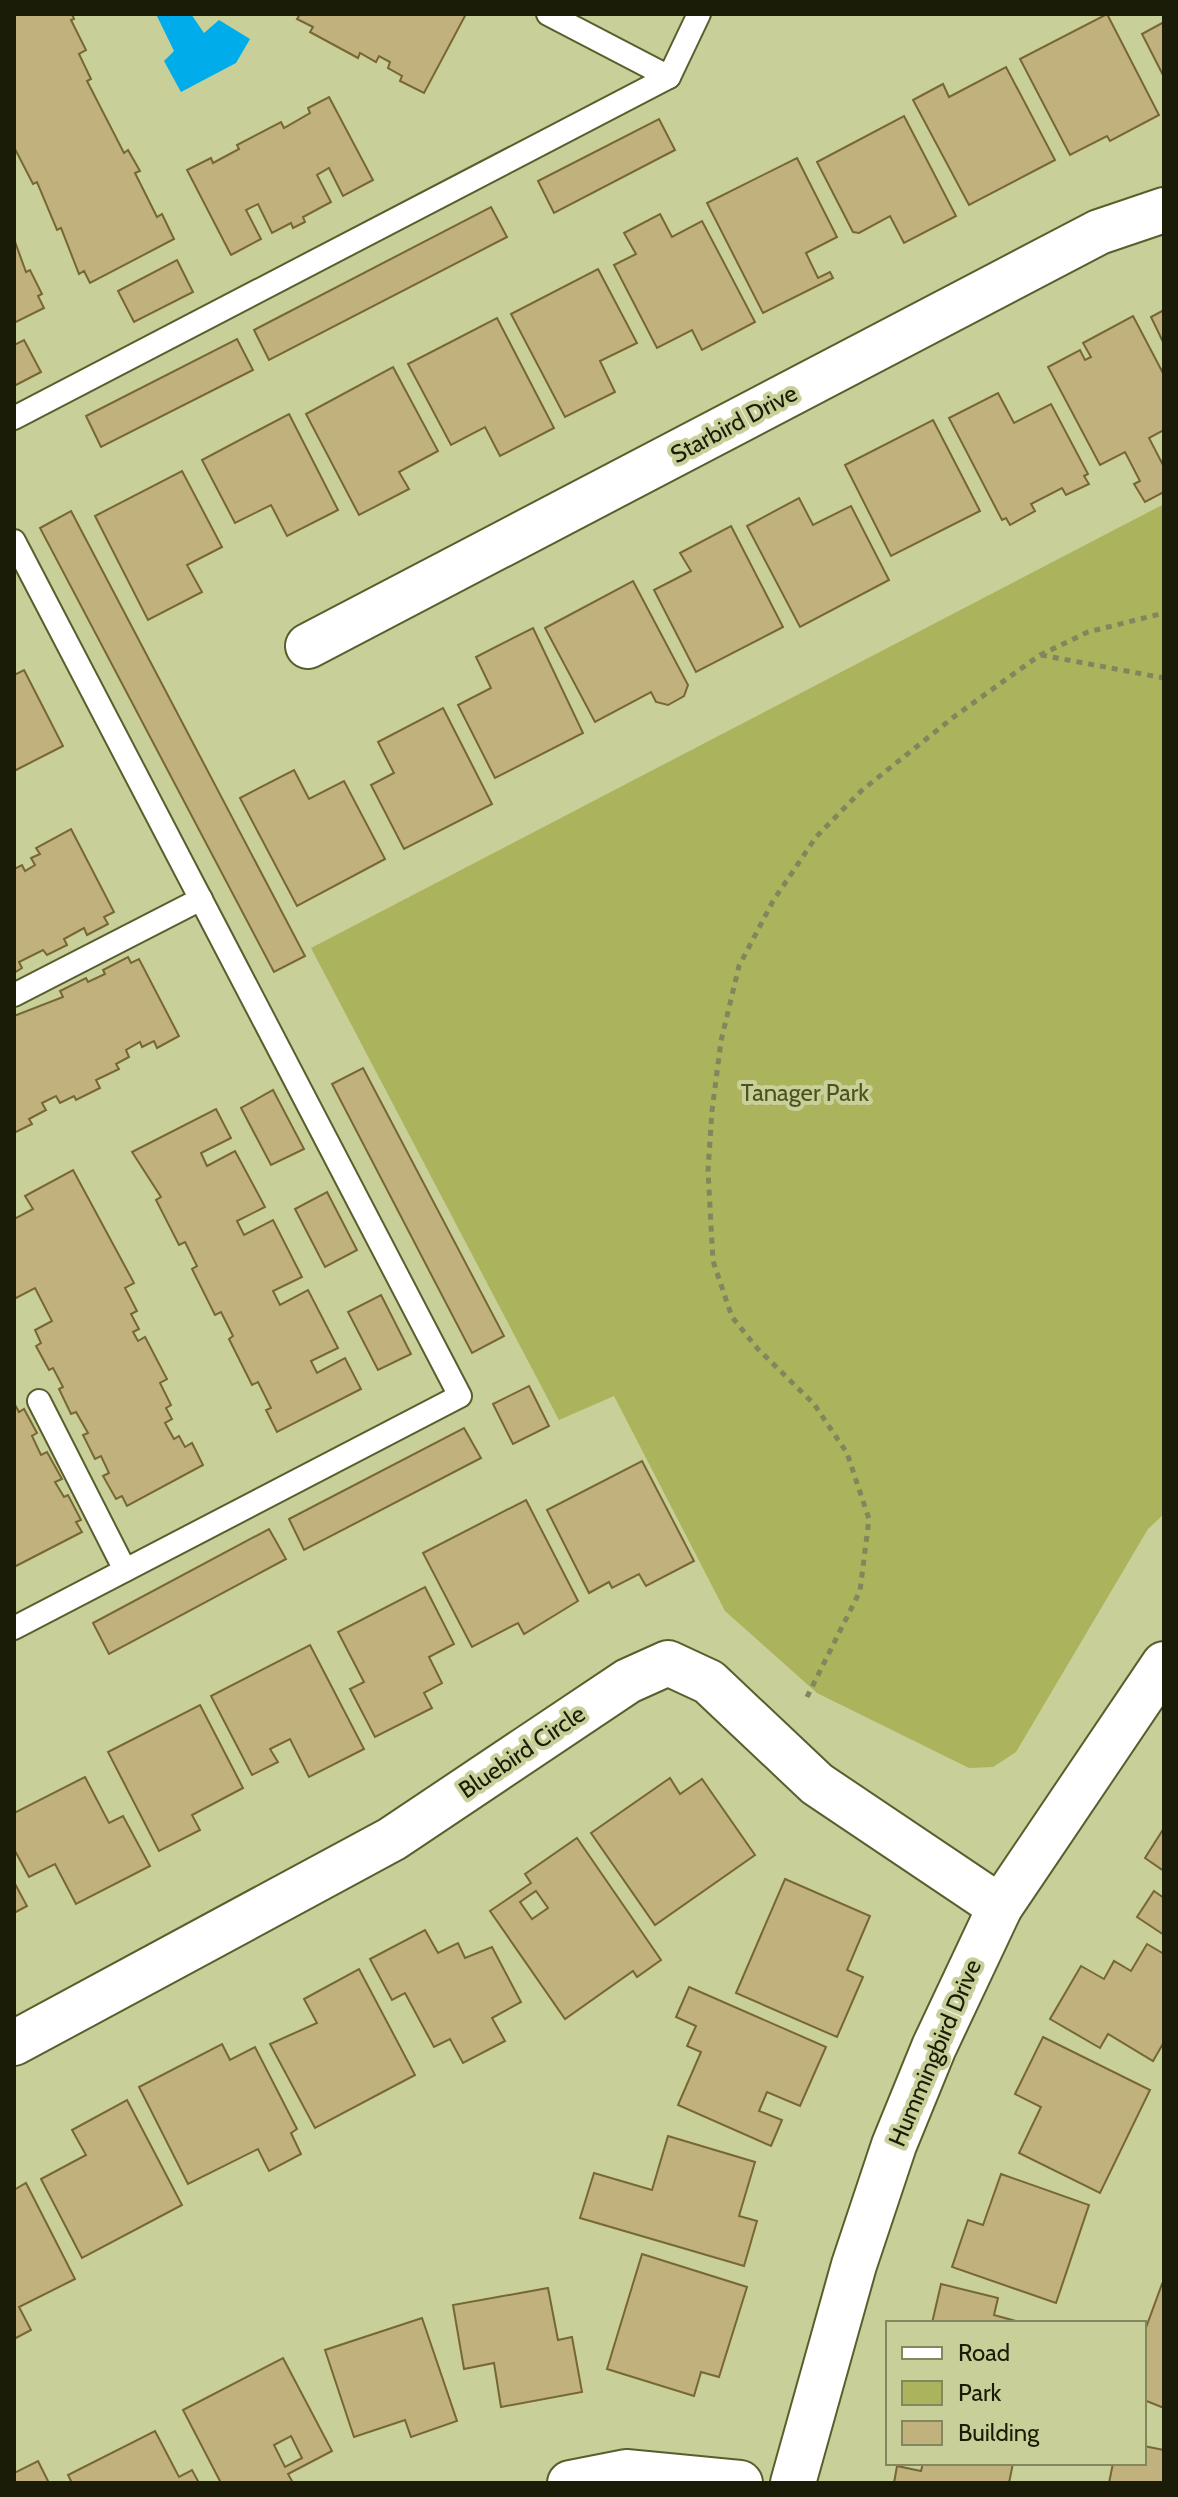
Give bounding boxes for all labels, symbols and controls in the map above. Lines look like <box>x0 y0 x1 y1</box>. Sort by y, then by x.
street label: Starbird Drive <box>666 378 802 469</box>
park label: Tanager Park <box>741 1078 869 1107</box>
street label: Bluebird Circle <box>453 1699 590 1804</box>
street label: Hummingbird Drive <box>882 1955 987 2151</box>
legend <box>886 2321 1146 2465</box>
text: Road <box>958 2338 1010 2367</box>
text: Park <box>958 2378 1001 2407</box>
text: Building <box>958 2418 1040 2447</box>

